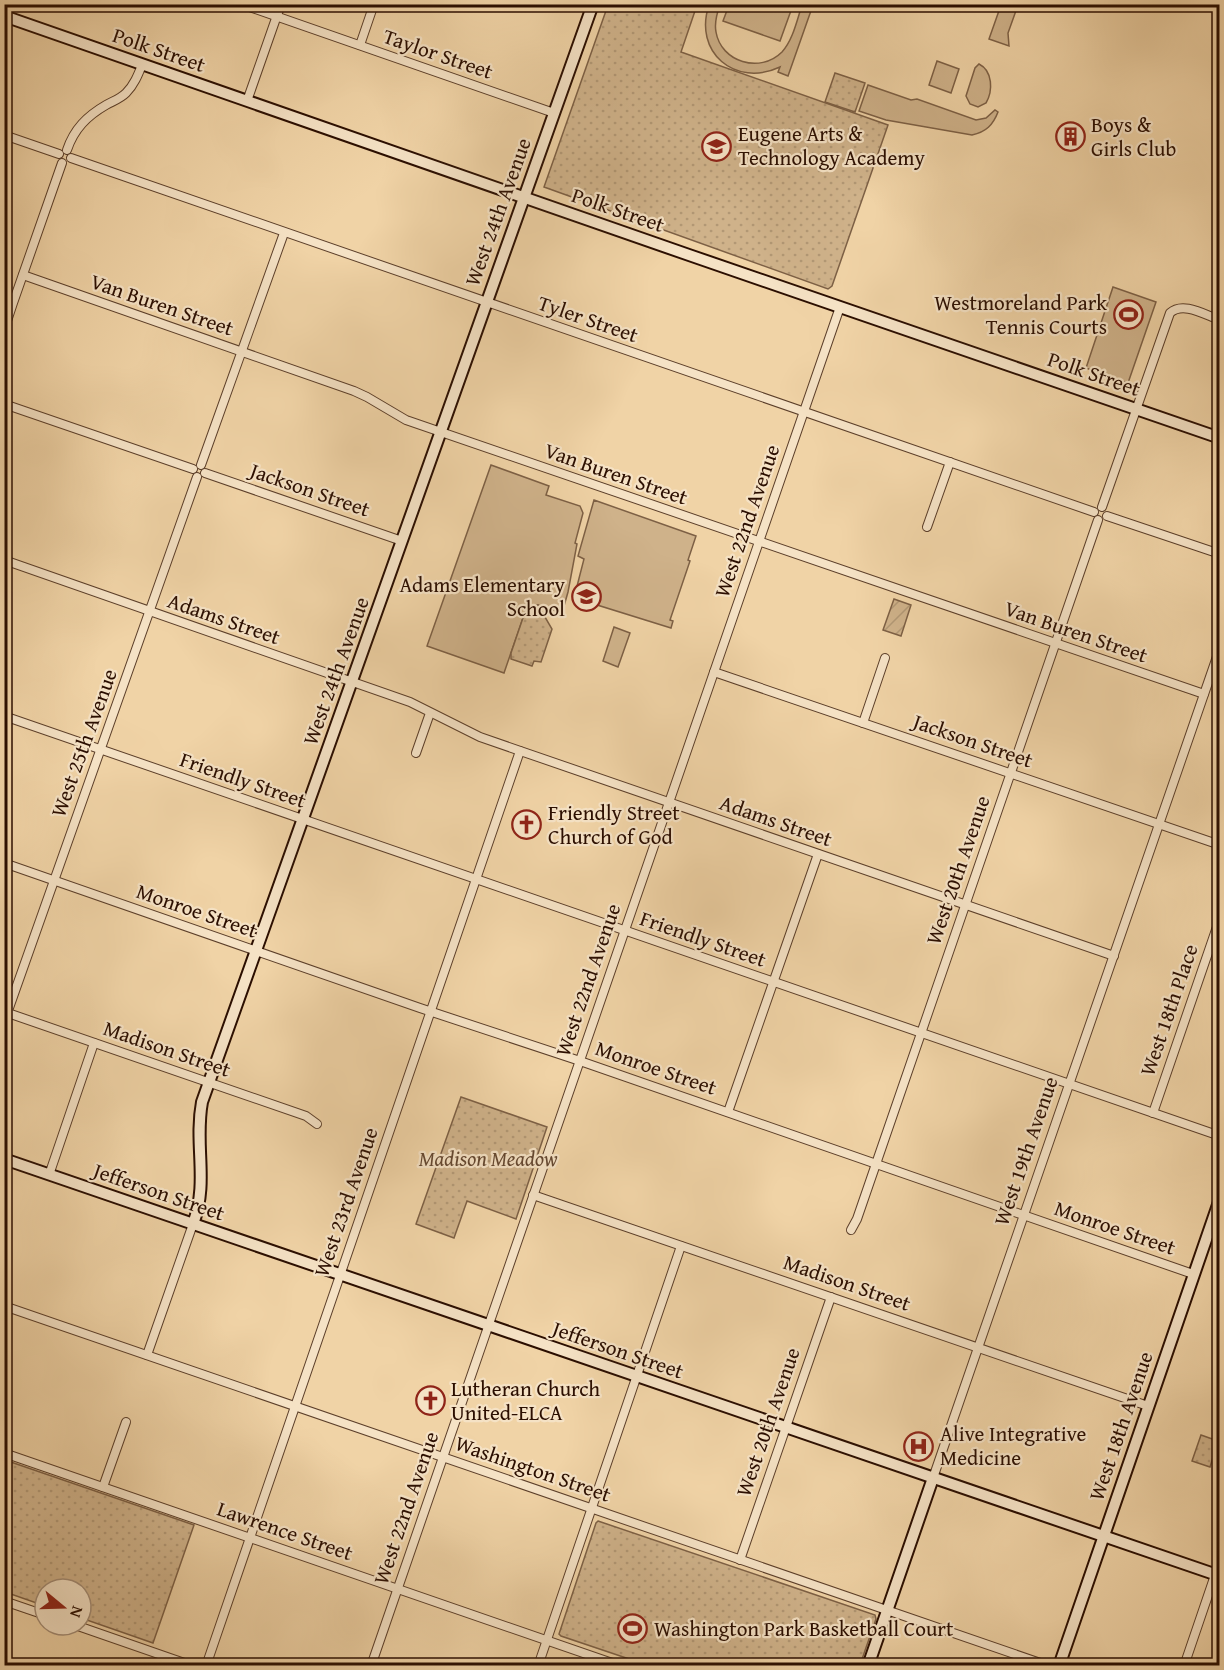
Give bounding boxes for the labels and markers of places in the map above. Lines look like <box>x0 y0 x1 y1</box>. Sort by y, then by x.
place label: Boys & Girls Club <box>1091 109 1176 164</box>
place label: Eugene Arts & Technology Academy <box>738 118 925 173</box>
building icon: Boys & Girls Club <box>1054 121 1086 153</box>
school or university icon: Eugene Arts & Technology Academy <box>701 130 733 162</box>
place label: Westmoreland Park Tennis Courts <box>934 287 1107 342</box>
sports icon: Westmoreland Park Tennis Courts <box>1112 299 1144 331</box>
place label: Adams Elementary School <box>399 569 566 624</box>
school or university icon: Adams Elementary School <box>570 581 602 613</box>
place label: Friendly Street Church of God <box>548 797 680 852</box>
church icon: Friendly Street Church of God <box>511 809 543 841</box>
place label: Lutheran Church United-ELCA <box>451 1373 600 1428</box>
church icon: Lutheran Church United-ELCA <box>414 1385 446 1417</box>
place label: Alive Integrative Medicine <box>940 1418 1087 1473</box>
hospital icon: Alive Integrative Medicine <box>903 1430 935 1462</box>
sports icon: Washington Park Basketball Court <box>617 1613 649 1645</box>
place label: Washington Park Basketball Court <box>654 1613 954 1644</box>

